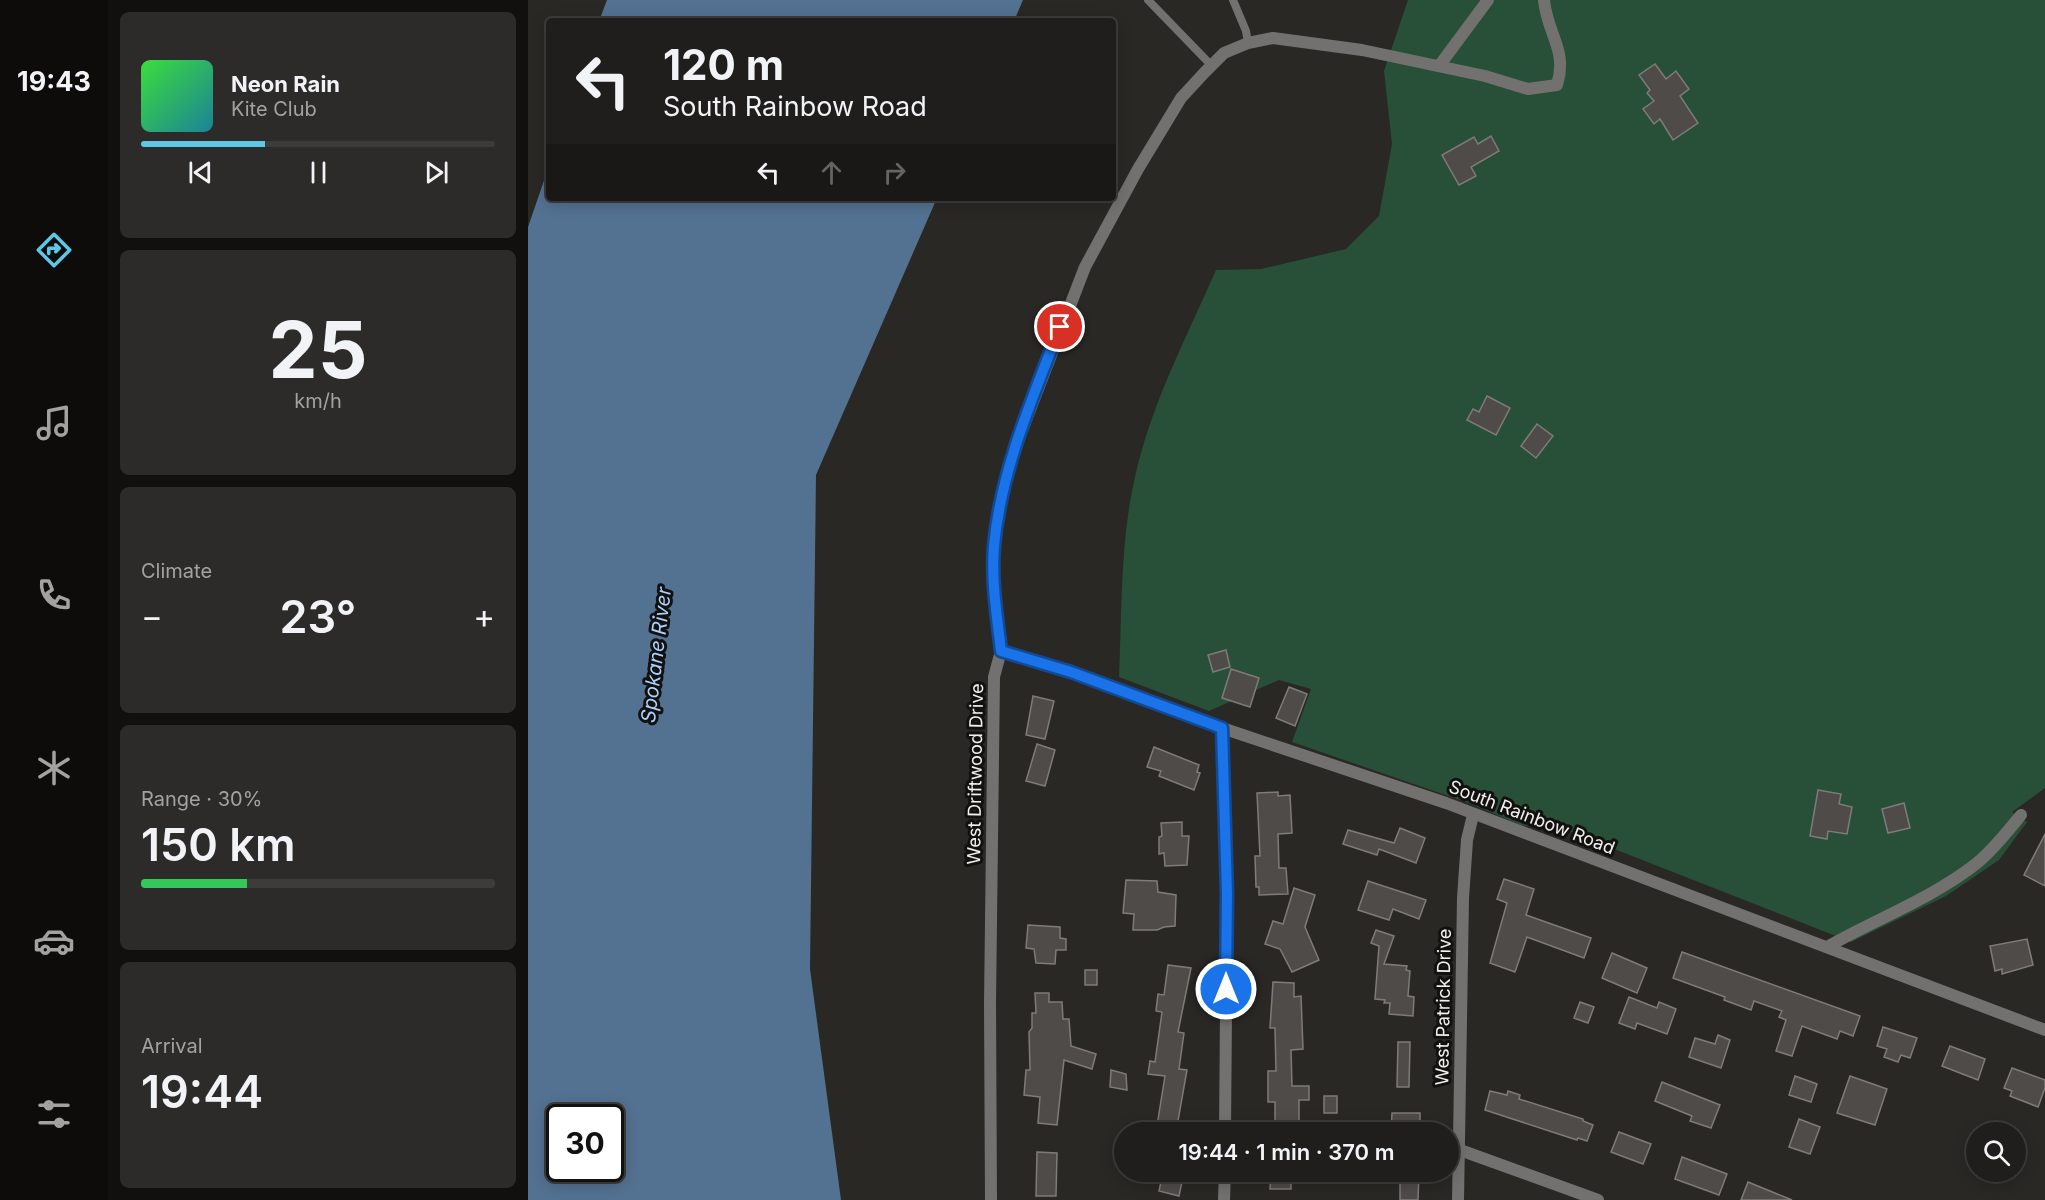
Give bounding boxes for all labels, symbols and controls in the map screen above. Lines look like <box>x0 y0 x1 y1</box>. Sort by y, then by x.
text: 120 m <box>663 39 784 90</box>
icon: left <box>564 42 642 120</box>
text: 19:43 <box>17 65 91 98</box>
text: Neon Rain <box>231 71 340 97</box>
text: South Rainbow Road <box>663 90 927 123</box>
text: Kite Club <box>231 97 317 121</box>
icon: previous <box>184 156 217 189</box>
icon: pause <box>302 156 335 189</box>
icon: next <box>420 156 453 189</box>
icon: left <box>752 156 785 189</box>
icon: ahead <box>815 156 848 189</box>
icon: right <box>878 156 911 189</box>
icon: directions <box>33 229 75 271</box>
pin <box>1034 301 1085 352</box>
text: 25 <box>269 302 368 397</box>
icon: arrive <box>1043 310 1076 343</box>
text: km/h <box>294 389 342 413</box>
icon: music <box>33 402 75 444</box>
text: Climate <box>141 559 212 583</box>
icon: phone <box>33 574 75 616</box>
water label: Spokane River <box>636 585 676 724</box>
text: 23° <box>280 589 356 644</box>
text: − <box>141 596 163 636</box>
text: + <box>473 596 495 636</box>
street label: West Driftwood Drive <box>963 683 987 865</box>
icon: climate <box>33 747 75 789</box>
street label: South Rainbow Road <box>1446 776 1618 858</box>
text: Range · 30% <box>141 787 262 811</box>
text: 150 km <box>141 817 296 872</box>
icon: car <box>33 920 75 962</box>
street label: West Patrick Drive <box>1431 929 1455 1085</box>
position arrow <box>1194 957 1258 1021</box>
text: Arrival <box>141 1034 203 1058</box>
text: 19:44 <box>141 1064 263 1119</box>
icon: filters <box>33 1093 75 1135</box>
speed limit sign: 30 <box>546 1104 624 1182</box>
map controls <box>1966 1122 2026 1182</box>
button: search <box>1966 1122 2026 1182</box>
text: 19:44 · 1 min · 370 m <box>1179 1139 1394 1165</box>

